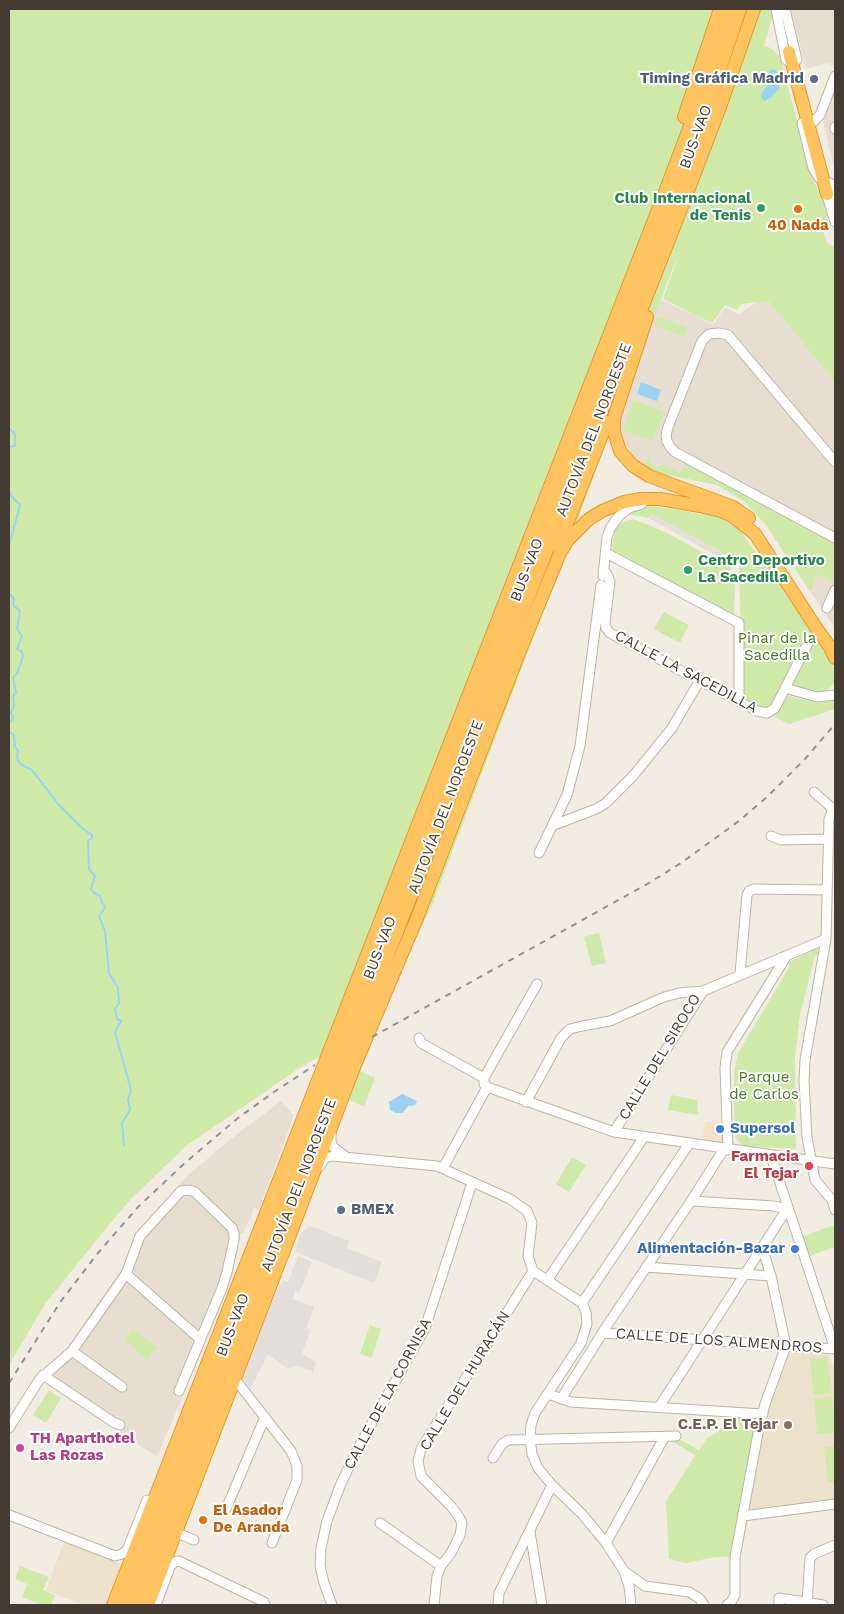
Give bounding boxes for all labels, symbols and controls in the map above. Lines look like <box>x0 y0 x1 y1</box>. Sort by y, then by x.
place label: Timing Gráfica Madrid <box>640 70 804 88</box>
marker: Timing Gráfica Madrid <box>808 73 820 85</box>
street label: BUS-VAO <box>676 103 716 171</box>
place label: Club Internacional de Tenis <box>615 190 751 225</box>
marker: Club Internacional de Tenis <box>755 202 767 214</box>
marker: 40 Nada <box>792 203 804 215</box>
place label: 40 Nada <box>767 217 829 235</box>
street label: AUTOVÍA DEL NOROESTE <box>553 341 635 519</box>
street label: BUS-VAO <box>507 536 547 604</box>
place label: Centro Deportivo La Sacedilla <box>698 552 825 587</box>
marker: Centro Deportivo La Sacedilla <box>682 564 694 576</box>
street label: CALLE LA SACEDILLA <box>612 627 760 717</box>
park label: Pinar de la Sacedilla <box>738 630 816 665</box>
street label: AUTOVÍA DEL NOROESTE <box>405 718 487 896</box>
street label: BUS-VAO <box>360 914 400 982</box>
street label: CALLE DEL SIROCO <box>615 991 705 1123</box>
park label: Parque de Carlos <box>729 1069 799 1104</box>
street label: AUTOVÍA DEL NOROESTE <box>258 1096 340 1274</box>
place label: Supersol <box>730 1120 795 1138</box>
marker: Supersol <box>714 1123 726 1135</box>
place label: Farmacia El Tejar <box>731 1148 799 1183</box>
marker: Farmacia El Tejar <box>803 1160 815 1172</box>
place label: BMEX <box>351 1201 394 1219</box>
marker: BMEX <box>335 1204 347 1216</box>
place label: Alimentación-Bazar <box>637 1240 785 1258</box>
marker: Alimentación-Bazar <box>789 1243 801 1255</box>
street label: BUS-VAO <box>213 1291 253 1359</box>
street label: CALLE DEL HURACÁN <box>416 1308 514 1454</box>
street label: CALLE DE LA CORNISA <box>340 1315 436 1473</box>
street label: CALLE DE LOS ALMENDROS <box>615 1325 823 1357</box>
place label: C.E.P. El Tejar <box>678 1416 778 1434</box>
marker: C.E.P. El Tejar <box>782 1419 794 1431</box>
place label: TH Aparthotel Las Rozas <box>30 1430 135 1465</box>
marker: TH Aparthotel Las Rozas <box>14 1442 26 1454</box>
place label: El Asador De Aranda <box>213 1502 289 1537</box>
marker: El Asador De Aranda <box>197 1514 209 1526</box>

